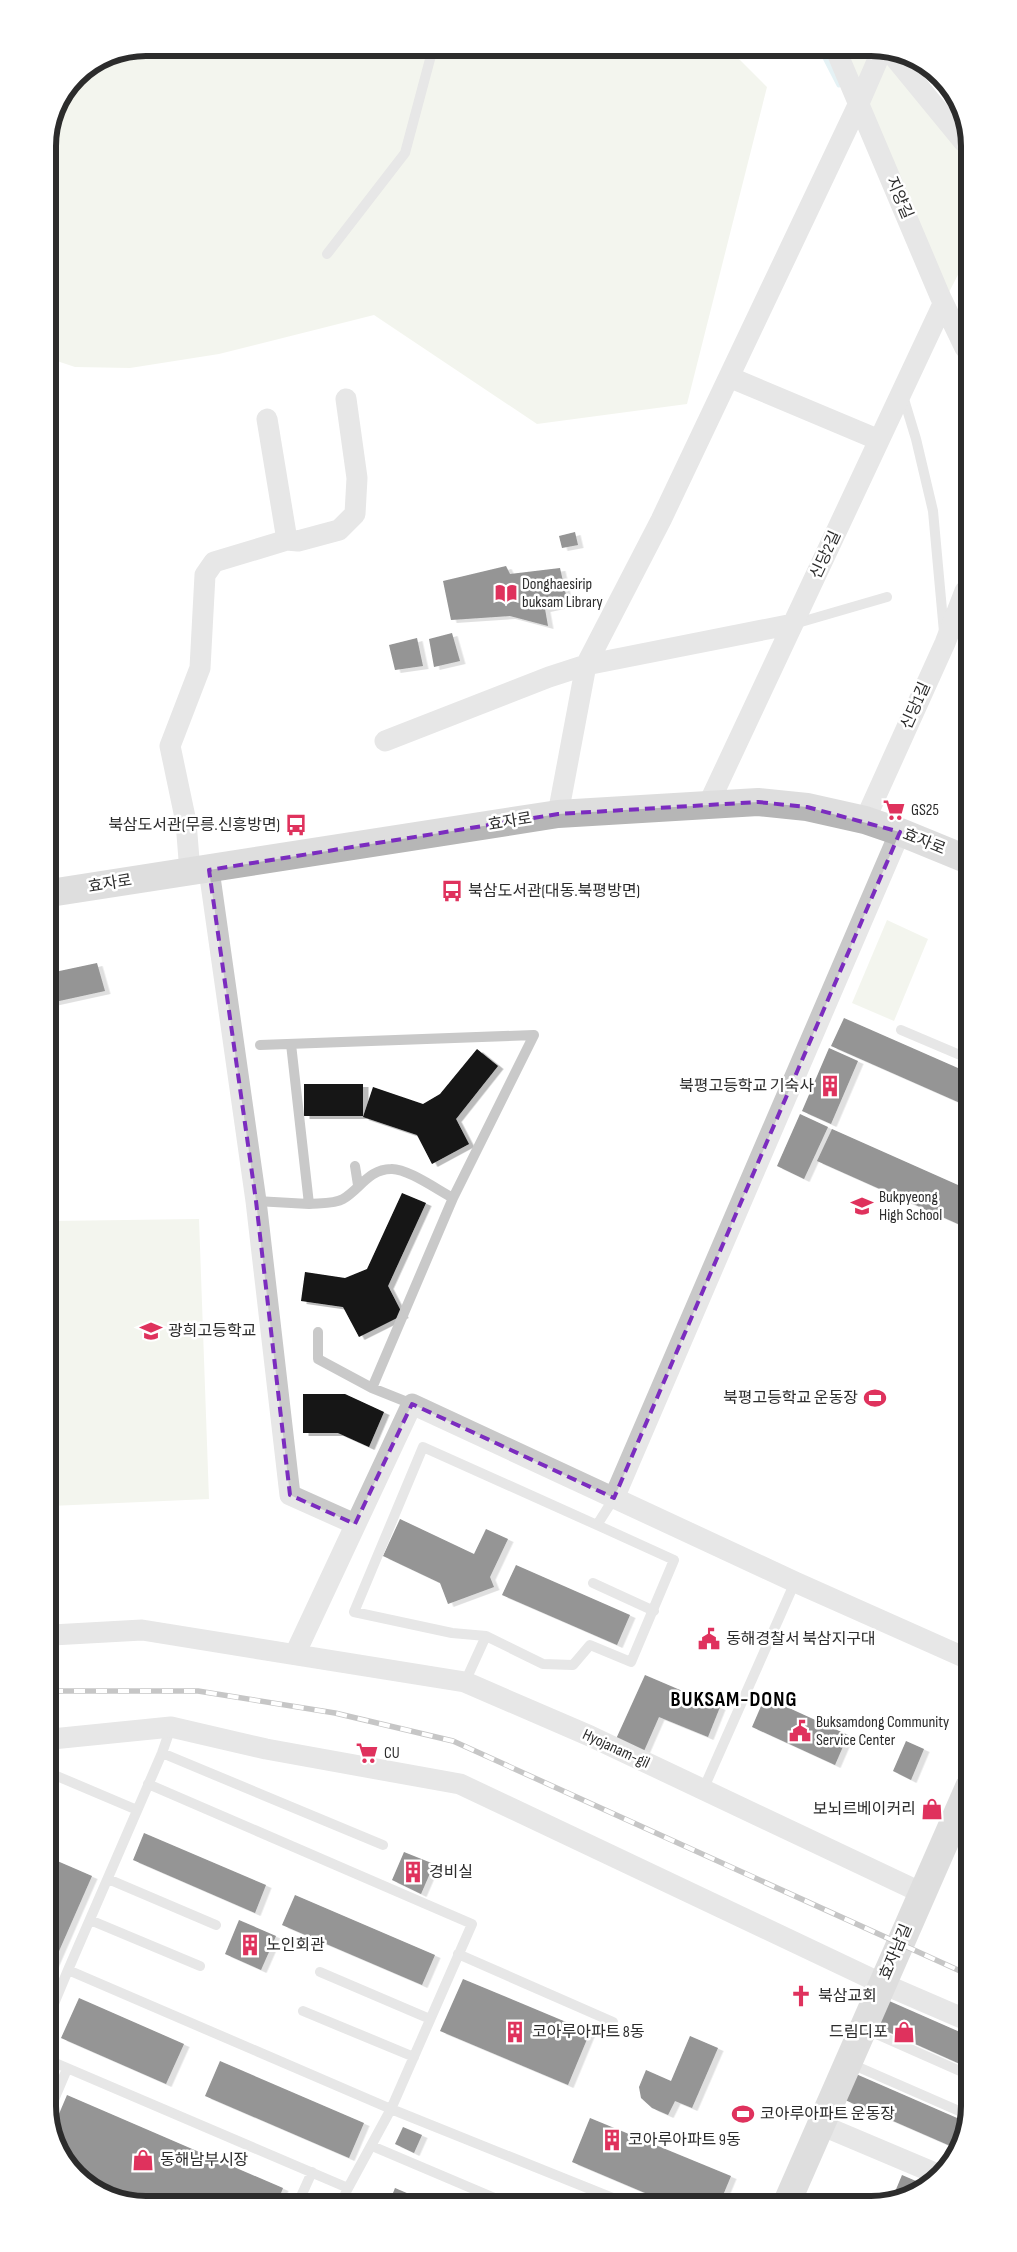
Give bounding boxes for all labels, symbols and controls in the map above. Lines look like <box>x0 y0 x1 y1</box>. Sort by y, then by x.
street label: 지양길 <box>882 174 916 222</box>
street label: 신당2길 <box>807 528 845 582</box>
place label: Donghaesirip buksam Library <box>522 575 603 612</box>
library icon: Donghaesirip buksam Library <box>493 580 519 606</box>
street label: 신당1길 <box>897 679 935 733</box>
supermarket icon: GS25 <box>881 797 907 823</box>
place label: GS25 <box>911 801 939 820</box>
street label: 효자로 <box>487 809 534 835</box>
bus stop icon: 북삼도서관(무릉.신흥방면) <box>283 812 309 838</box>
place label: 북삼도서관(무릉.신흥방면) <box>108 816 280 835</box>
street label: 효자로 <box>900 825 948 859</box>
street label: 효자로 <box>87 871 134 897</box>
bus stop icon: 북삼도서관(대동.북평방면) <box>439 878 465 904</box>
place label: 북삼도서관(대동.북평방면) <box>468 882 640 901</box>
building icon: 북평고등학교 기숙사 <box>817 1073 843 1099</box>
place label: 북평고등학교 기숙사 <box>679 1077 814 1096</box>
place label: Bukpyeong High School <box>879 1188 942 1225</box>
school or university icon: Bukpyeong High School <box>849 1193 875 1219</box>
school or university icon: 광희고등학교 <box>138 1318 164 1344</box>
place label: 광희고등학교 <box>168 1322 256 1341</box>
sports icon: 북평고등학교 운동장 <box>862 1385 888 1411</box>
place label: 북평고등학교 운동장 <box>723 1389 858 1408</box>
public building icon: 동해경찰서 북삼지구대 <box>696 1626 722 1652</box>
place label: 동해경찰서 북삼지구대 <box>726 1630 876 1649</box>
district label: BUKSAM-DONG <box>671 1687 797 1712</box>
place label: Buksamdong Community Service Center <box>816 1713 949 1750</box>
public building icon: Buksamdong Community Service Center <box>787 1718 813 1744</box>
street label: Hyojanam-gil <box>579 1725 653 1773</box>
supermarket icon: CU <box>354 1740 380 1766</box>
place label: CU <box>384 1744 400 1763</box>
shop icon: 보뇌르베이커리 <box>919 1796 945 1822</box>
place label: 보뇌르베이커리 <box>813 1800 916 1819</box>
building icon: 경비실 <box>400 1859 426 1885</box>
place label: 경비실 <box>429 1863 473 1882</box>
street label: 효자남길 <box>876 1921 916 1983</box>
building icon: 노인회관 <box>237 1932 263 1958</box>
place label: 노인회관 <box>266 1936 325 1955</box>
church icon: 북삼교회 <box>788 1983 814 2009</box>
place label: 북삼교회 <box>818 1987 877 2006</box>
building icon: 코아루아파트 8동 <box>502 2019 528 2045</box>
shop icon: 드림디포 <box>891 2019 917 2045</box>
place label: 코아루아파트 8동 <box>532 2023 645 2042</box>
place label: 드림디포 <box>829 2023 888 2042</box>
sports icon: 코아루아파트 운동장 <box>730 2101 756 2127</box>
place label: 코아루아파트 운동장 <box>760 2105 895 2124</box>
building icon: 코아루아파트 9동 <box>599 2127 625 2153</box>
place label: 코아루아파트 9동 <box>628 2131 741 2150</box>
shop icon: 동해남부시장 <box>130 2147 156 2173</box>
place label: 동해남부시장 <box>160 2151 249 2170</box>

